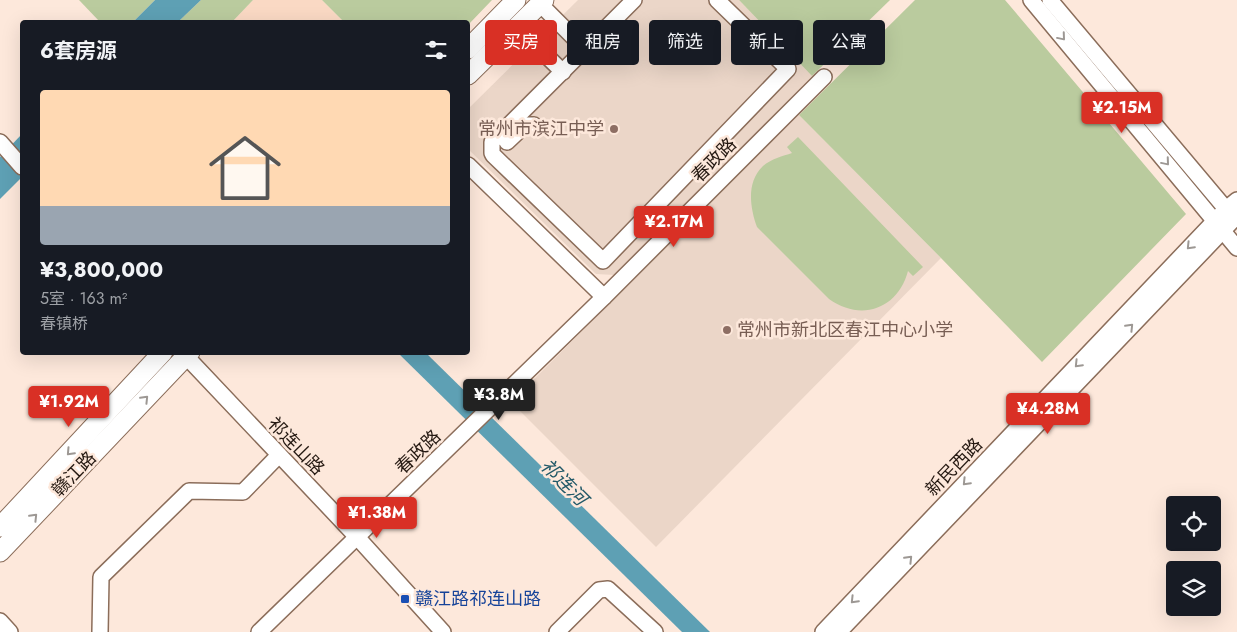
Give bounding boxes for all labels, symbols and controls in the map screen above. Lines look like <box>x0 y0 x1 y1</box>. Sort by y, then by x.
chip: 买房 <box>485 20 557 65</box>
chip: 租房 <box>567 20 639 65</box>
chip: 筛选 <box>649 20 721 65</box>
chip: 新上 <box>731 20 803 65</box>
chip: 公寓 <box>813 20 885 65</box>
one-way arrow <box>1056 32 1065 41</box>
text: 6套房源 <box>40 36 117 66</box>
icon: filters <box>422 36 450 64</box>
pin: ¥2.15M <box>1081 92 1163 134</box>
text: ¥2.15M <box>1092 96 1152 119</box>
place label: 常州市滨江中学 <box>478 116 604 142</box>
icon: home <box>200 123 290 213</box>
marker: 常州市滨江中学 <box>608 123 620 135</box>
street label: 春政路 <box>686 132 742 188</box>
one-way arrow <box>1160 157 1169 166</box>
pin: ¥2.17M <box>633 206 715 248</box>
text: ¥2.17M <box>645 210 703 233</box>
one-way arrow <box>1187 241 1196 250</box>
text: ¥3,800,000 <box>40 255 163 285</box>
text: 5室 · 163 m² <box>40 287 127 310</box>
text: 春镇桥 <box>40 312 88 335</box>
place label: 常州市新北区春江中心小学 <box>737 317 953 343</box>
marker: 常州市新北区春江中心小学 <box>721 324 733 336</box>
one-way arrow <box>1124 324 1133 333</box>
one-way arrow <box>1075 358 1084 367</box>
pin: ¥3.8M <box>464 378 534 421</box>
text: ¥3.8M <box>474 383 524 406</box>
pin: ¥1.92M <box>28 386 110 428</box>
text: ¥1.92M <box>39 390 99 413</box>
pin: ¥4.28M <box>1007 392 1089 435</box>
one-way arrow <box>139 396 148 405</box>
text: ¥4.28M <box>1017 397 1079 420</box>
street label: 祁连山路 <box>262 411 330 481</box>
street label: 春政路 <box>390 424 446 480</box>
street label: 新民西路 <box>920 432 988 502</box>
street label: 赣江路 <box>46 446 102 502</box>
one-way arrow <box>67 446 76 455</box>
water label: 祁连河 <box>534 452 597 515</box>
one-way arrow <box>963 476 972 485</box>
pin: ¥1.38M <box>336 496 418 539</box>
map controls <box>1166 496 1221 616</box>
button: locate <box>1166 496 1221 551</box>
text: ¥1.38M <box>348 501 406 524</box>
one-way arrow <box>28 514 37 523</box>
one-way arrow <box>903 555 912 564</box>
button: layers <box>1166 561 1221 616</box>
place label: 赣江路祁连山路 <box>415 586 541 612</box>
marker: 赣江路祁连山路 <box>399 593 411 605</box>
one-way arrow <box>851 594 860 603</box>

